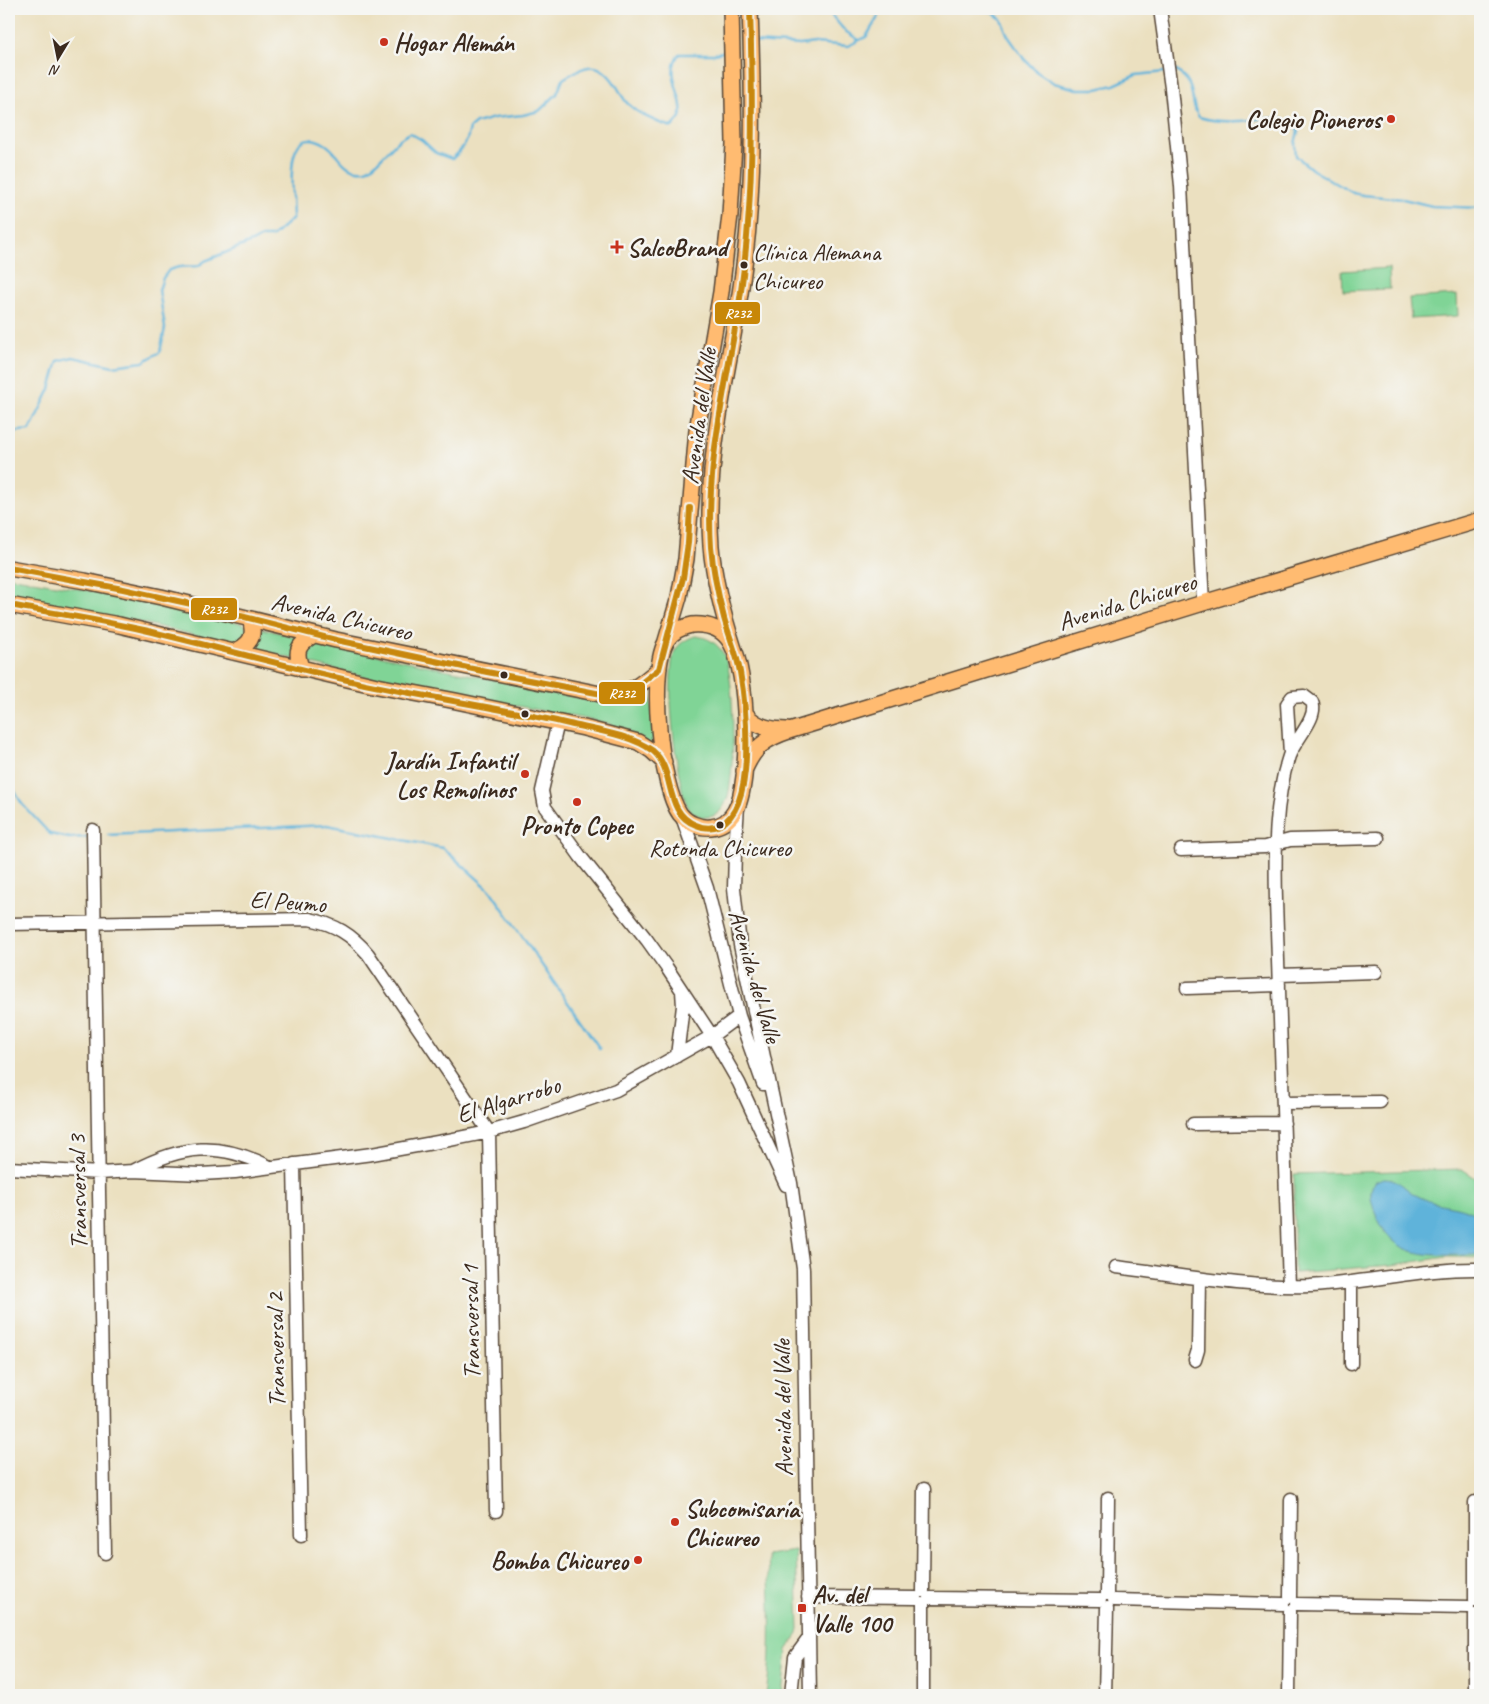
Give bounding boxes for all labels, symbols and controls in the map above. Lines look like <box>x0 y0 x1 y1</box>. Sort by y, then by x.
place label: Hogar Alemán <box>394 27 516 59</box>
north arrow <box>32 32 82 82</box>
marker: Hogar Alemán <box>378 36 390 48</box>
text: N <box>48 61 62 79</box>
place label: Colegio Pioneros <box>1246 104 1383 136</box>
marker: Colegio Pioneros <box>1385 113 1397 125</box>
place label: SalcoBrand <box>627 232 732 264</box>
place label: Clínica Alemana Chicureo <box>753 237 882 296</box>
marker: SalcoBrand <box>611 241 623 253</box>
marker: Clínica Alemana Chicureo <box>739 260 749 270</box>
line badge: R232 <box>714 301 761 325</box>
text: R232 <box>725 305 753 322</box>
street label: Avenida del Valle <box>674 344 725 486</box>
street label: Avenida Chicureo <box>1054 565 1201 638</box>
street label: Avenida Chicureo <box>269 585 416 649</box>
line badge: R232 <box>190 597 238 621</box>
text: R232 <box>201 601 229 618</box>
unlabelled marker <box>499 670 509 680</box>
line badge: R232 <box>598 681 646 705</box>
text: R232 <box>609 685 637 702</box>
unlabelled marker <box>520 709 530 719</box>
place label: Jardín Infantil Los Remolinos <box>384 745 520 806</box>
marker: Jardín Infantil Los Remolinos <box>519 768 531 780</box>
marker: Pronto Copec <box>571 796 583 808</box>
place label: Pronto Copec <box>521 810 634 842</box>
marker: Rotonda Chicureo <box>715 820 725 830</box>
place label: Rotonda Chicureo <box>649 833 793 863</box>
street label: El Peumo <box>249 883 328 921</box>
street label: Avenida del Valle <box>721 906 790 1048</box>
street label: El Algarrobo <box>453 1069 565 1131</box>
street label: Transversal 3 <box>61 1133 95 1250</box>
street label: Transversal 1 <box>454 1263 488 1380</box>
street label: Transversal 2 <box>259 1291 293 1408</box>
street label: Avenida del Valle <box>766 1337 800 1477</box>
place label: Subcomisaría Chicureo <box>685 1493 801 1554</box>
marker: Subcomisaría Chicureo <box>669 1516 681 1528</box>
place label: Bomba Chicureo <box>491 1545 630 1577</box>
marker: Bomba Chicureo <box>632 1554 644 1566</box>
place label: Av. del Valle 100 <box>812 1579 894 1640</box>
marker: Av. del Valle 100 <box>796 1602 808 1614</box>

